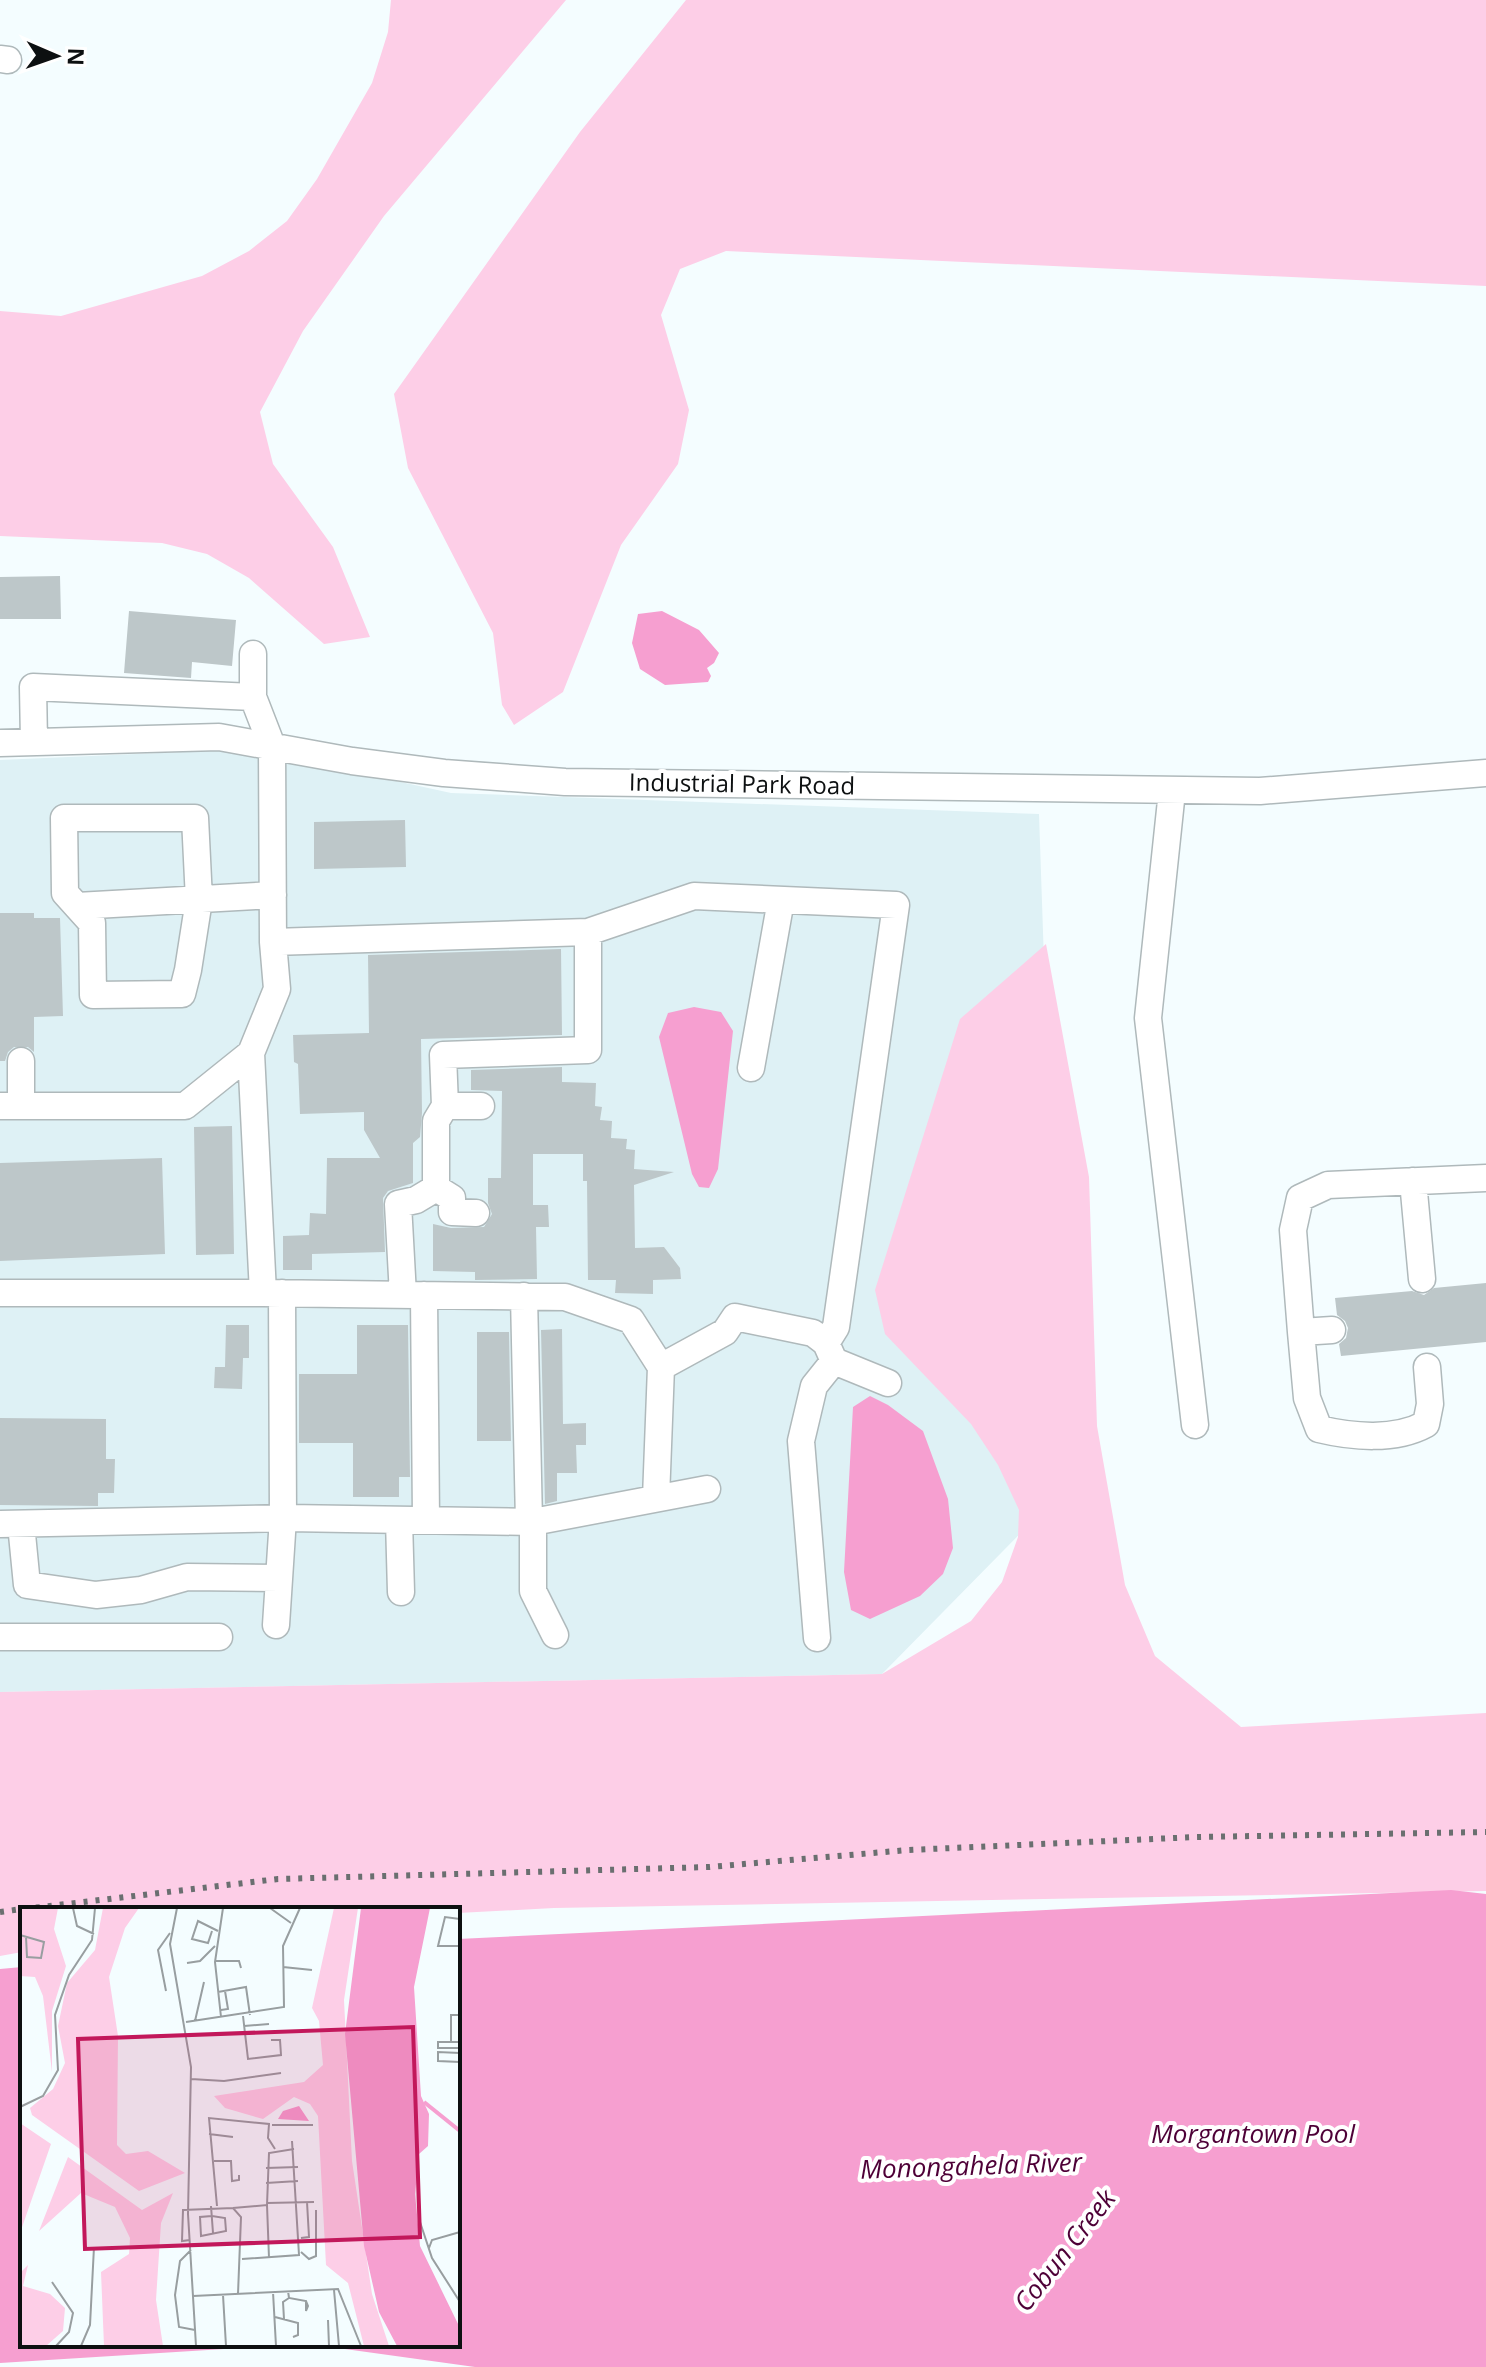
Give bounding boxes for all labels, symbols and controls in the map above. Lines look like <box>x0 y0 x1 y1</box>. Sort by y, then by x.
north arrow <box>16 16 96 96</box>
text: N <box>62 47 92 66</box>
street label: Industrial Park Road <box>629 765 855 801</box>
inset map <box>20 1907 460 2347</box>
water label: Morgantown Pool <box>1151 2115 1356 2151</box>
water label: Monongahela River <box>860 2143 1084 2187</box>
water label: Cobun Creek <box>1005 2180 1124 2319</box>

